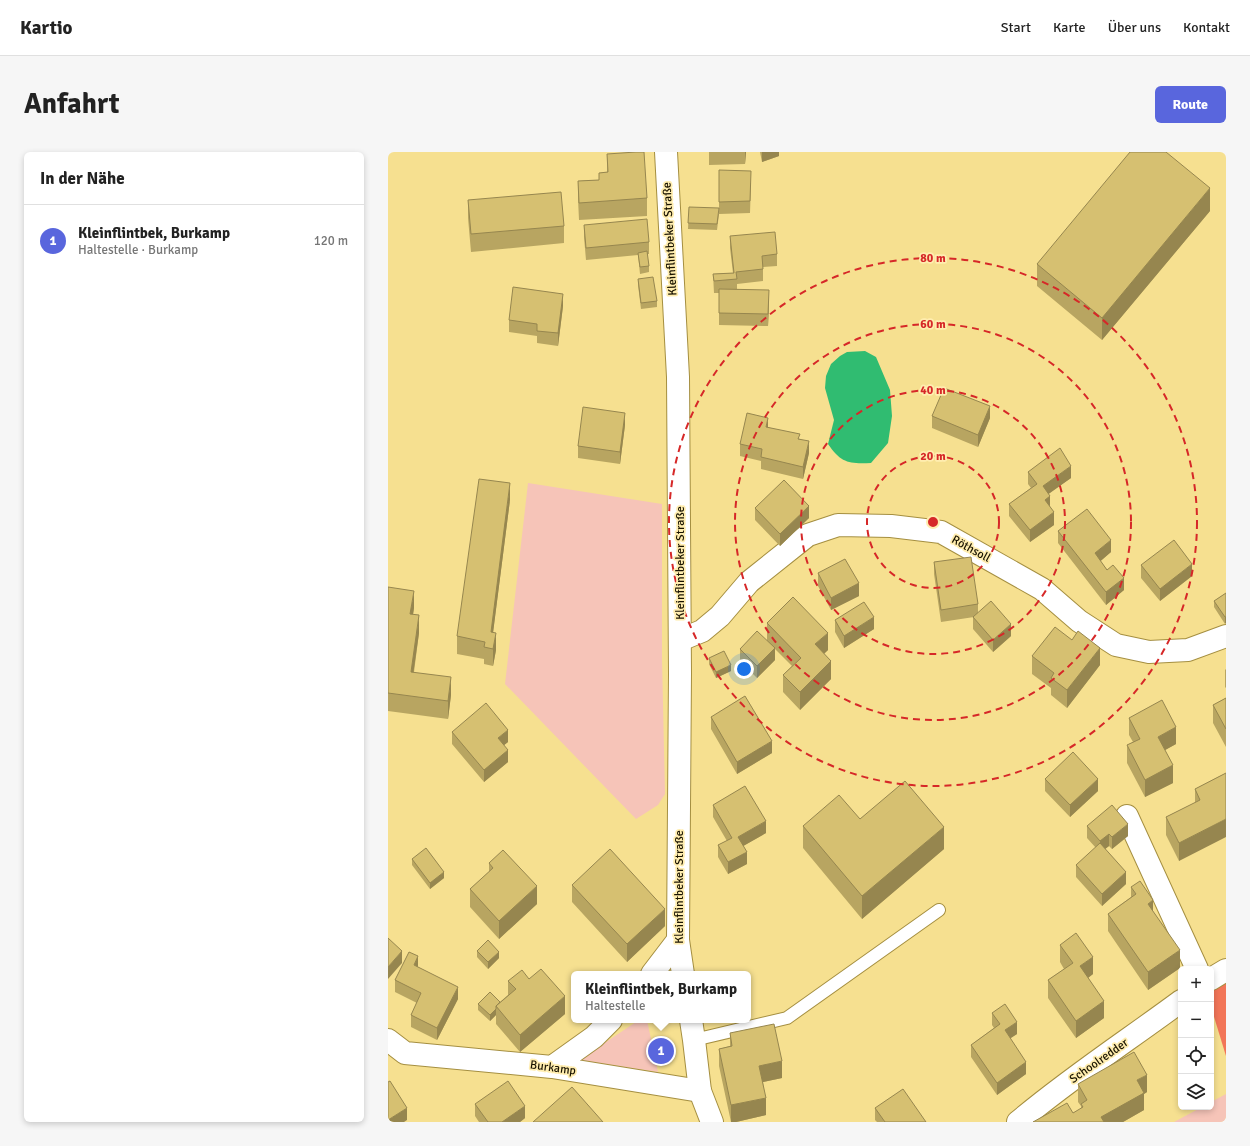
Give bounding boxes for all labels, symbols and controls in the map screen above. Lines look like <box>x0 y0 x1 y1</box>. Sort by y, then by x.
text: Kartio <box>20 16 73 40</box>
text: Start <box>1001 19 1031 36</box>
text: Karte <box>1053 19 1086 36</box>
text: Über uns <box>1108 19 1161 36</box>
text: Kontakt <box>1183 19 1230 36</box>
button: Route <box>1155 86 1226 123</box>
text: Anfahrt <box>24 87 120 121</box>
text: In der Nähe <box>40 168 125 189</box>
street label: Kleinflintbeker Straße <box>660 182 680 296</box>
text: Kleinflintbek, Burkamp <box>78 224 230 242</box>
text: 1 <box>49 233 57 249</box>
text: 120 m <box>314 233 348 249</box>
text: Haltestelle · Burkamp <box>78 242 198 258</box>
text: 80 m <box>920 251 946 266</box>
text: 60 m <box>920 317 946 332</box>
text: 40 m <box>920 383 946 398</box>
text: 20 m <box>920 449 946 464</box>
street label: Kleinflintbeker Straße <box>673 506 688 620</box>
centre of rings <box>926 515 940 529</box>
street label: Röthsoll <box>949 532 994 566</box>
your location <box>734 659 754 679</box>
street label: Kleinflintbeker Straße <box>672 830 687 944</box>
map controls <box>1178 966 1214 1110</box>
button: + <box>1178 966 1214 1002</box>
popup <box>571 971 751 1023</box>
text: Kleinflintbek, Burkamp <box>585 980 737 998</box>
text: Haltestelle <box>585 998 645 1014</box>
button: − <box>1178 1002 1214 1038</box>
street label: Schoolredder <box>1067 1035 1132 1087</box>
pin: 1 <box>648 1036 674 1066</box>
button: locate <box>1178 1038 1214 1074</box>
street label: Burkamp <box>529 1057 577 1079</box>
button: layers <box>1178 1074 1214 1110</box>

